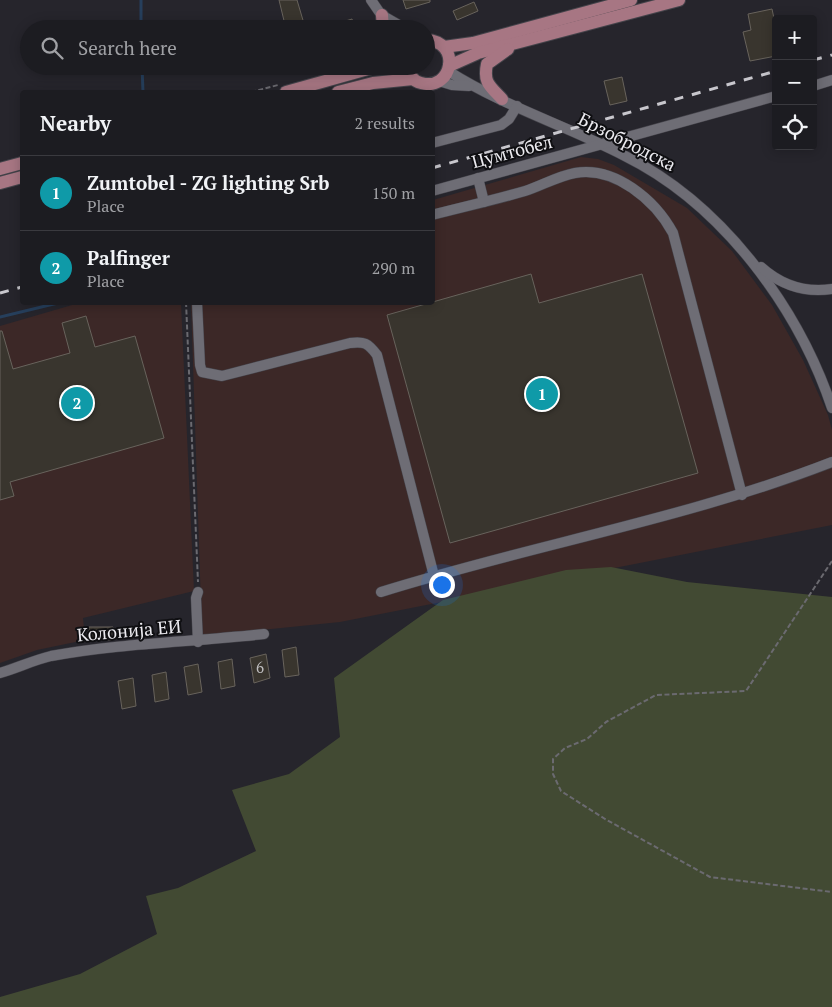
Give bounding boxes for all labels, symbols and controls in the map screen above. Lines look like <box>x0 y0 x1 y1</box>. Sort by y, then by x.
map controls <box>772 15 817 150</box>
button: + <box>772 15 817 60</box>
search box <box>20 20 435 75</box>
icon: search <box>38 34 66 62</box>
text: Search here <box>78 35 177 60</box>
button: − <box>772 60 817 105</box>
button: locate <box>772 105 817 150</box>
street label: Брзобродска <box>575 106 680 176</box>
text: Nearby <box>40 109 111 137</box>
text: 2 results <box>355 112 415 134</box>
street label: Цумтобел <box>469 129 555 173</box>
text: Zumtobel - ZG lighting Srb <box>87 170 329 195</box>
text: 1 <box>51 182 61 204</box>
text: 150 m <box>372 182 415 204</box>
text: Place <box>87 195 125 217</box>
text: Palfinger <box>87 245 170 270</box>
text: 2 <box>51 257 61 279</box>
text: 290 m <box>372 257 415 279</box>
text: Place <box>87 270 125 292</box>
pin: 1 <box>526 375 558 413</box>
pin: 2 <box>61 384 93 422</box>
your location <box>429 572 455 598</box>
street label: Колонија ЕИ <box>76 613 182 647</box>
house number: 6 <box>256 657 264 677</box>

